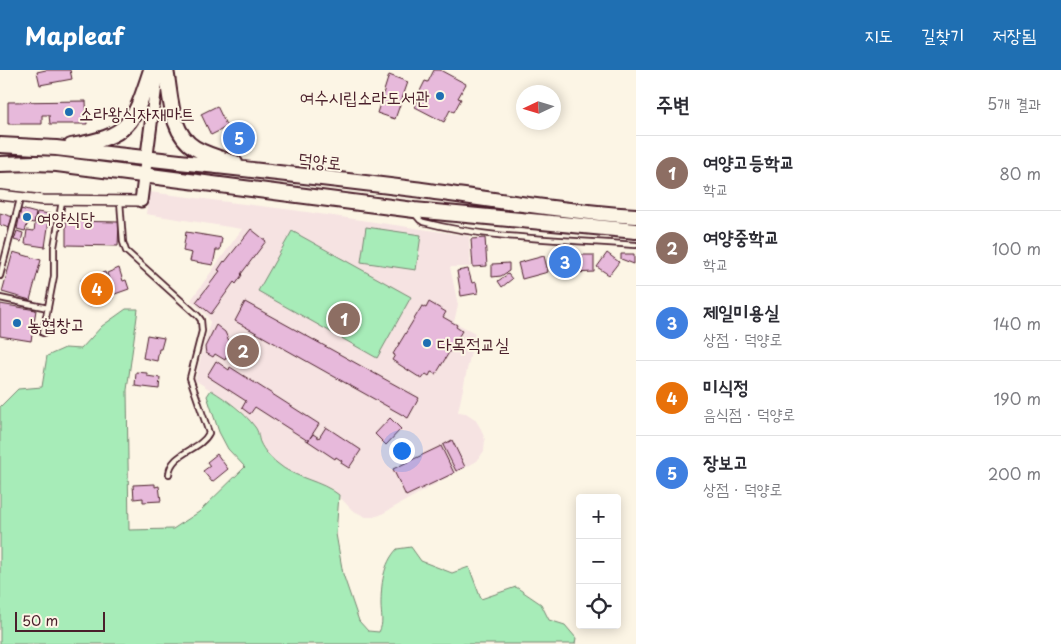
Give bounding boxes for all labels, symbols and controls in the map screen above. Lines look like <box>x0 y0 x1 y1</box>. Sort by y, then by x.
text: Mapleaf <box>25 17 124 53</box>
text: 지도 <box>864 21 893 48</box>
text: 길찾기 <box>921 21 965 48</box>
text: 저장됨 <box>993 21 1036 48</box>
place label: 여수시립소라도서관 <box>300 83 430 110</box>
north arrow <box>516 85 561 130</box>
text: 주변 <box>656 87 690 119</box>
marker: 여수시립소라도서관 <box>434 90 446 102</box>
text: 5개 결과 <box>987 91 1041 115</box>
place label: 소라왕식자재마트 <box>79 99 195 126</box>
marker: 소라왕식자재마트 <box>63 106 75 118</box>
pin: 5 <box>223 119 255 157</box>
street label: 덕양로 <box>297 144 343 176</box>
text: 여양고등학교 <box>703 147 795 175</box>
text: 1 <box>668 161 676 185</box>
text: 80 m <box>999 161 1041 185</box>
text: 학교 <box>703 176 729 200</box>
place label: 여양식당 <box>37 204 95 231</box>
marker: 여양식당 <box>21 211 33 223</box>
text: 여양중학교 <box>703 222 779 250</box>
text: 2 <box>666 236 678 260</box>
text: 100 m <box>992 236 1041 260</box>
pin: 3 <box>549 243 581 281</box>
text: 학교 <box>703 251 729 275</box>
pin: 4 <box>81 270 113 308</box>
text: 제일미용실 <box>703 297 779 325</box>
pin: 1 <box>328 300 360 338</box>
place label: 농협창고 <box>27 310 85 337</box>
text: 3 <box>667 311 677 335</box>
text: 140 m <box>993 311 1041 335</box>
marker: 농협창고 <box>11 317 23 329</box>
text: 상점 · 덕양로 <box>703 326 782 350</box>
place label: 다목적교실 <box>437 330 510 357</box>
pin: 2 <box>227 332 259 370</box>
marker: 다목적교실 <box>421 337 433 349</box>
text: 미식정 <box>703 372 749 400</box>
text: 4 <box>667 386 677 410</box>
text: 190 m <box>993 386 1041 410</box>
text: 음식점 · 덕양로 <box>703 401 795 425</box>
your location <box>389 438 415 464</box>
text: 장보고 <box>703 447 749 475</box>
text: 5 <box>667 461 677 485</box>
text: 200 m <box>988 461 1041 485</box>
text: 상점 · 덕양로 <box>703 476 782 500</box>
map controls <box>576 494 621 629</box>
button: + <box>576 494 621 539</box>
button: − <box>576 539 621 584</box>
button: locate <box>576 584 621 629</box>
scale bar <box>15 609 105 632</box>
text: 50 m <box>22 610 58 631</box>

